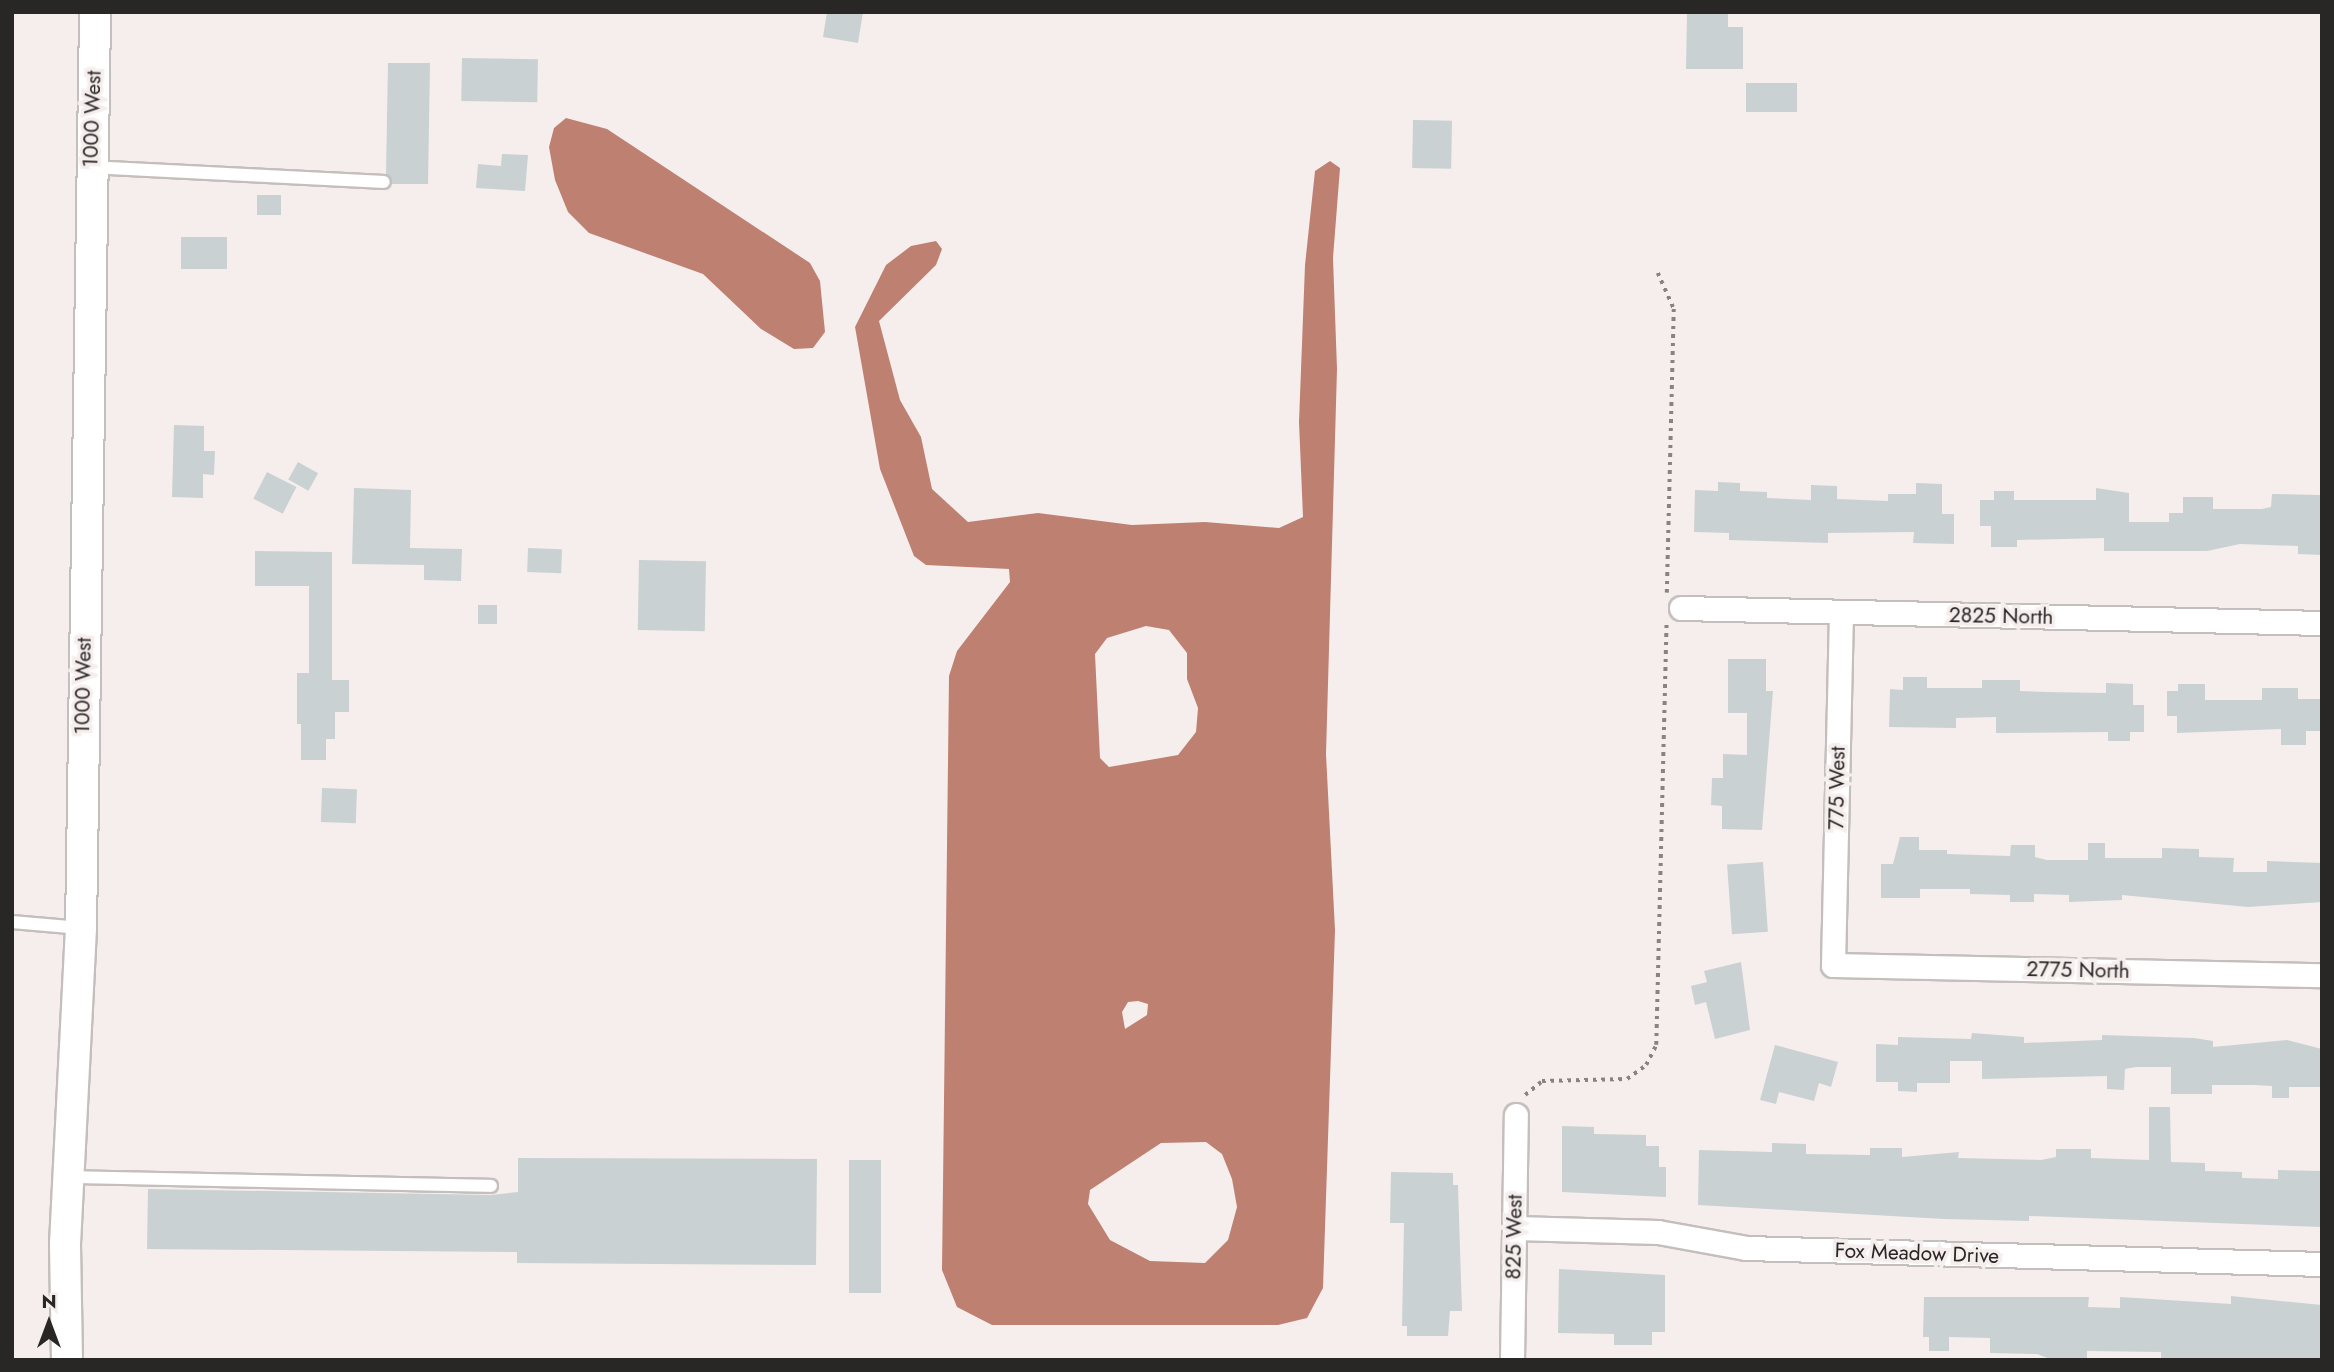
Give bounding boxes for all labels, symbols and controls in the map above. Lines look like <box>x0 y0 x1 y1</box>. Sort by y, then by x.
street label: 1000 West <box>78 70 106 168</box>
street label: 2825 North <box>1949 602 2053 630</box>
street label: 1000 West <box>70 637 96 735</box>
street label: 775 West <box>1824 746 1850 830</box>
street label: 2775 North <box>2026 957 2130 983</box>
street label: 825 West <box>1501 1194 1527 1280</box>
street label: Fox Meadow Drive <box>1834 1238 2000 1268</box>
north arrow <box>14 1288 84 1358</box>
text: N <box>41 1288 57 1315</box>

